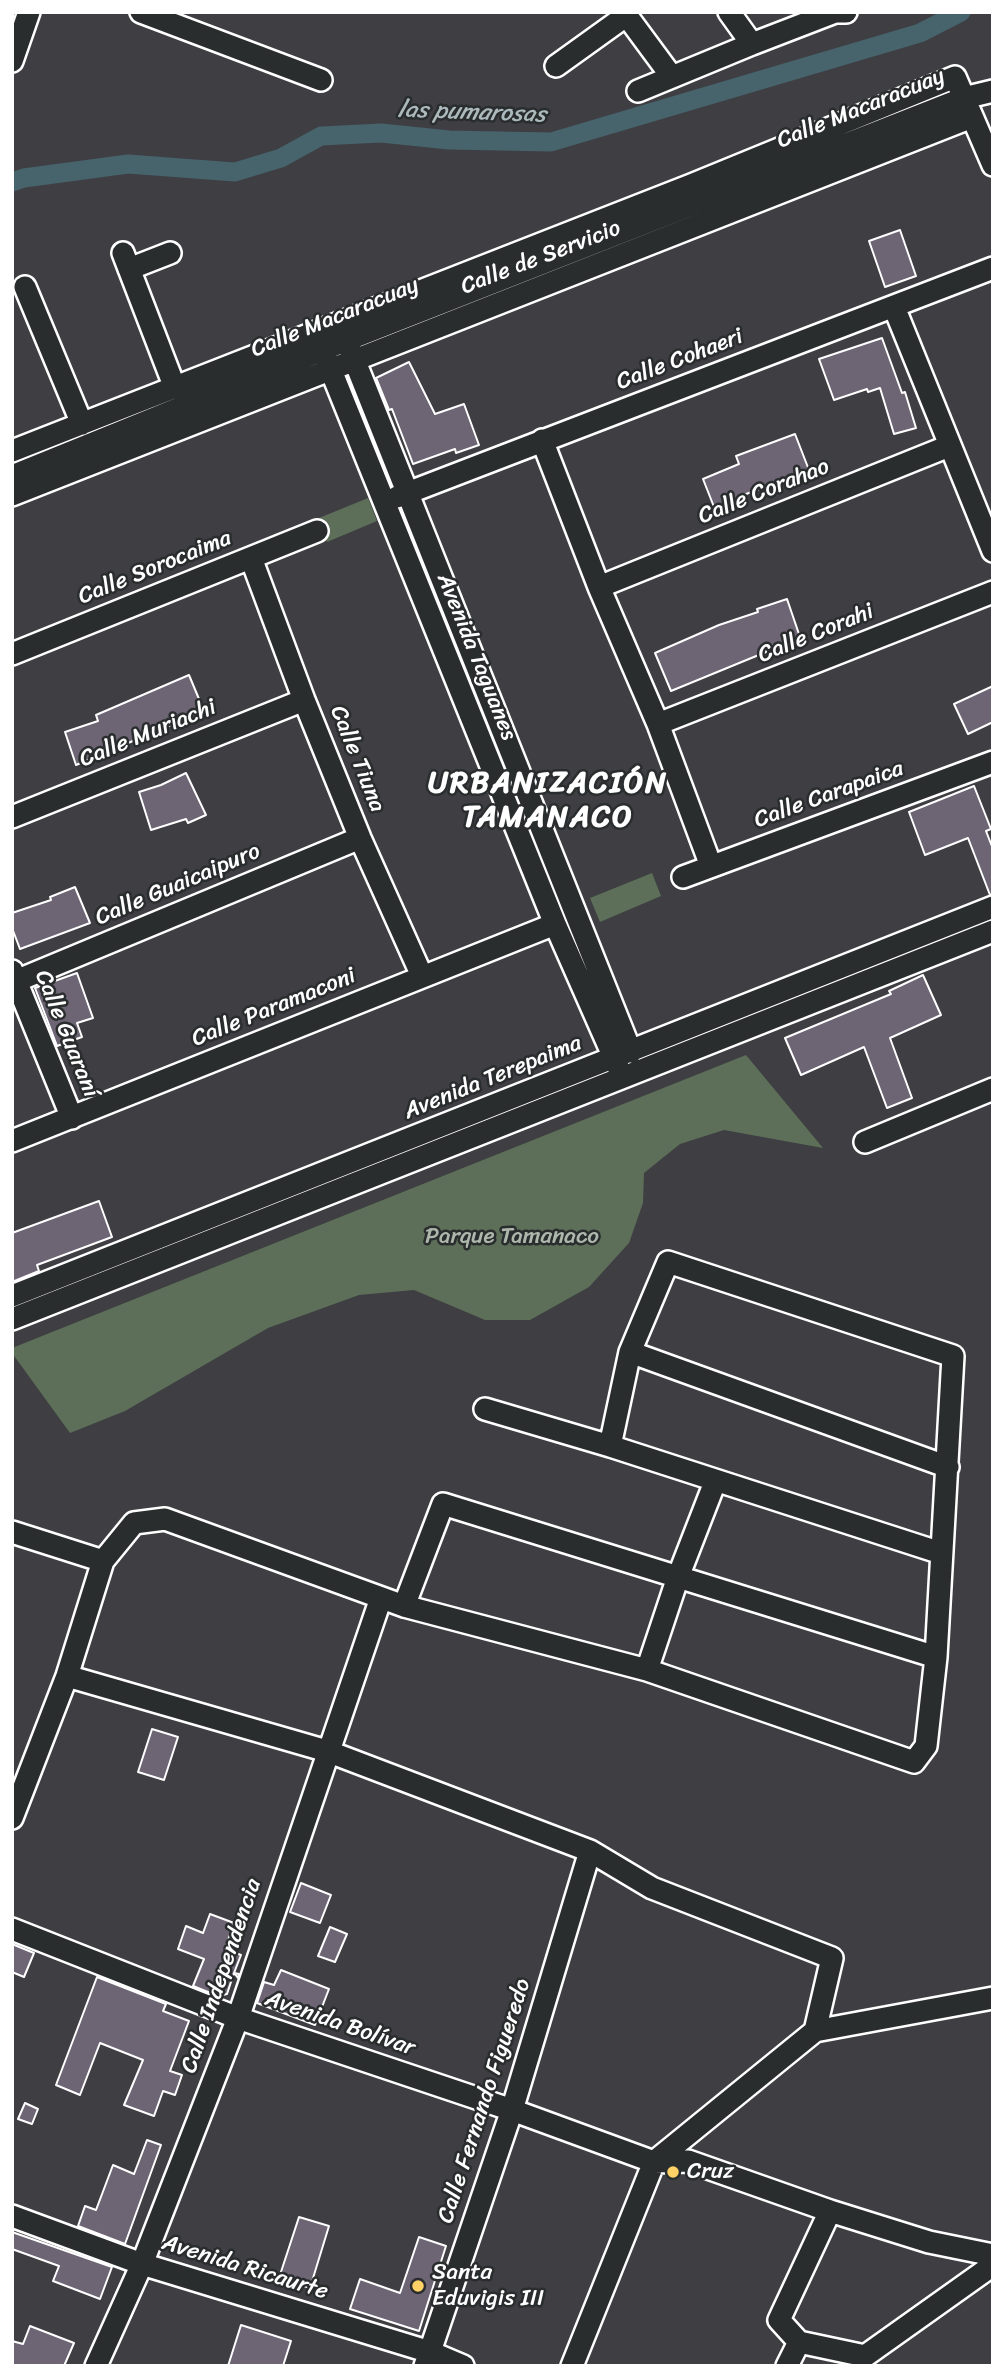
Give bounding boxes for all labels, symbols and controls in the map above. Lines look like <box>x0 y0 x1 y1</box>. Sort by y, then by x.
street label: Calle Macaracuay <box>773 63 949 155</box>
water label: las pumarosas <box>398 96 546 130</box>
street label: Calle de Servicio <box>457 215 625 301</box>
street label: Calle Macaracuay <box>247 272 423 364</box>
street label: Calle Cohaeri <box>613 323 747 397</box>
street label: Calle Corahao <box>694 453 834 531</box>
street label: Calle Sorocaima <box>74 525 236 611</box>
street label: Avenida Taguanes <box>430 570 522 744</box>
street label: Calle Corahi <box>754 598 878 670</box>
street label: Calle Muriachi <box>76 694 220 774</box>
street label: Calle Tiuna <box>323 702 391 816</box>
street label: Calle Carapaica <box>751 755 907 835</box>
district label: URBANIZACIÓN TAMANACO <box>432 766 664 836</box>
street label: Calle Guaicaipuro <box>91 838 265 932</box>
street label: Calle Paramaconi <box>188 963 360 1053</box>
street label: Calle Guaraní <box>28 966 104 1102</box>
street label: Avenida Terepaima <box>400 1030 586 1126</box>
park label: Parque Tamanaco <box>425 1223 599 1251</box>
street label: Calle Independencia <box>176 1875 268 2077</box>
street label: Calle Fernando Figueredo <box>432 1975 538 2227</box>
street label: Avenida Bolívar <box>261 1985 419 2063</box>
place label: Cruz <box>687 2158 734 2186</box>
marker: Cruz <box>665 2164 681 2180</box>
street label: Avenida Ricaurte <box>159 2230 331 2306</box>
place label: Santa Eduvigis III <box>432 2259 544 2313</box>
marker: Santa Eduvigis III <box>410 2278 426 2294</box>

